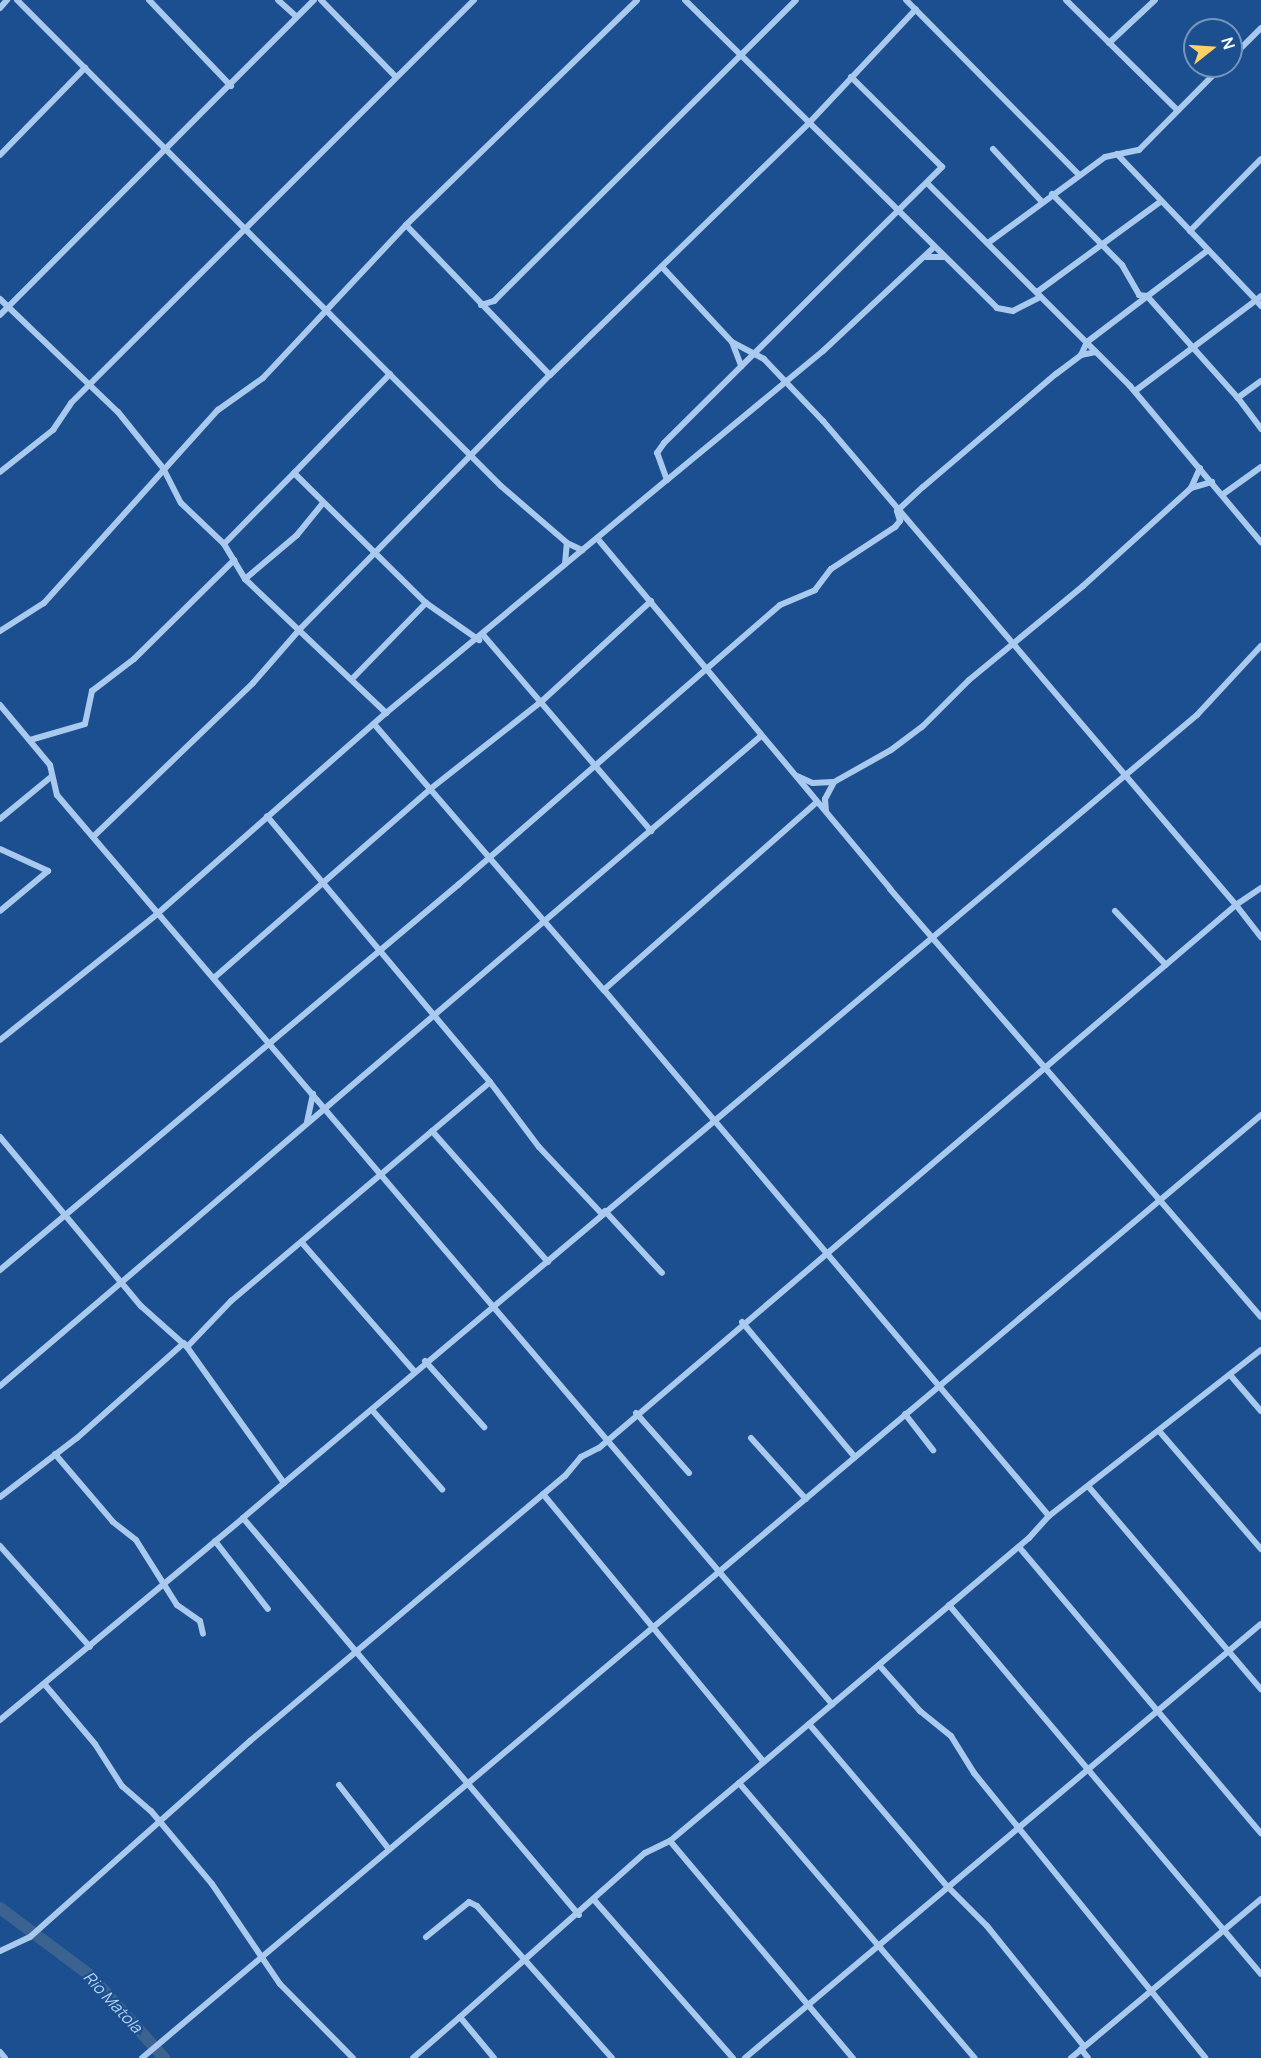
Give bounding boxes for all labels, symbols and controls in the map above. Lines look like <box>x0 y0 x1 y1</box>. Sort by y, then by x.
north arrow <box>1183 18 1243 78</box>
text: N <box>1216 35 1241 52</box>
water label: Rio Matola <box>80 1967 146 2037</box>

